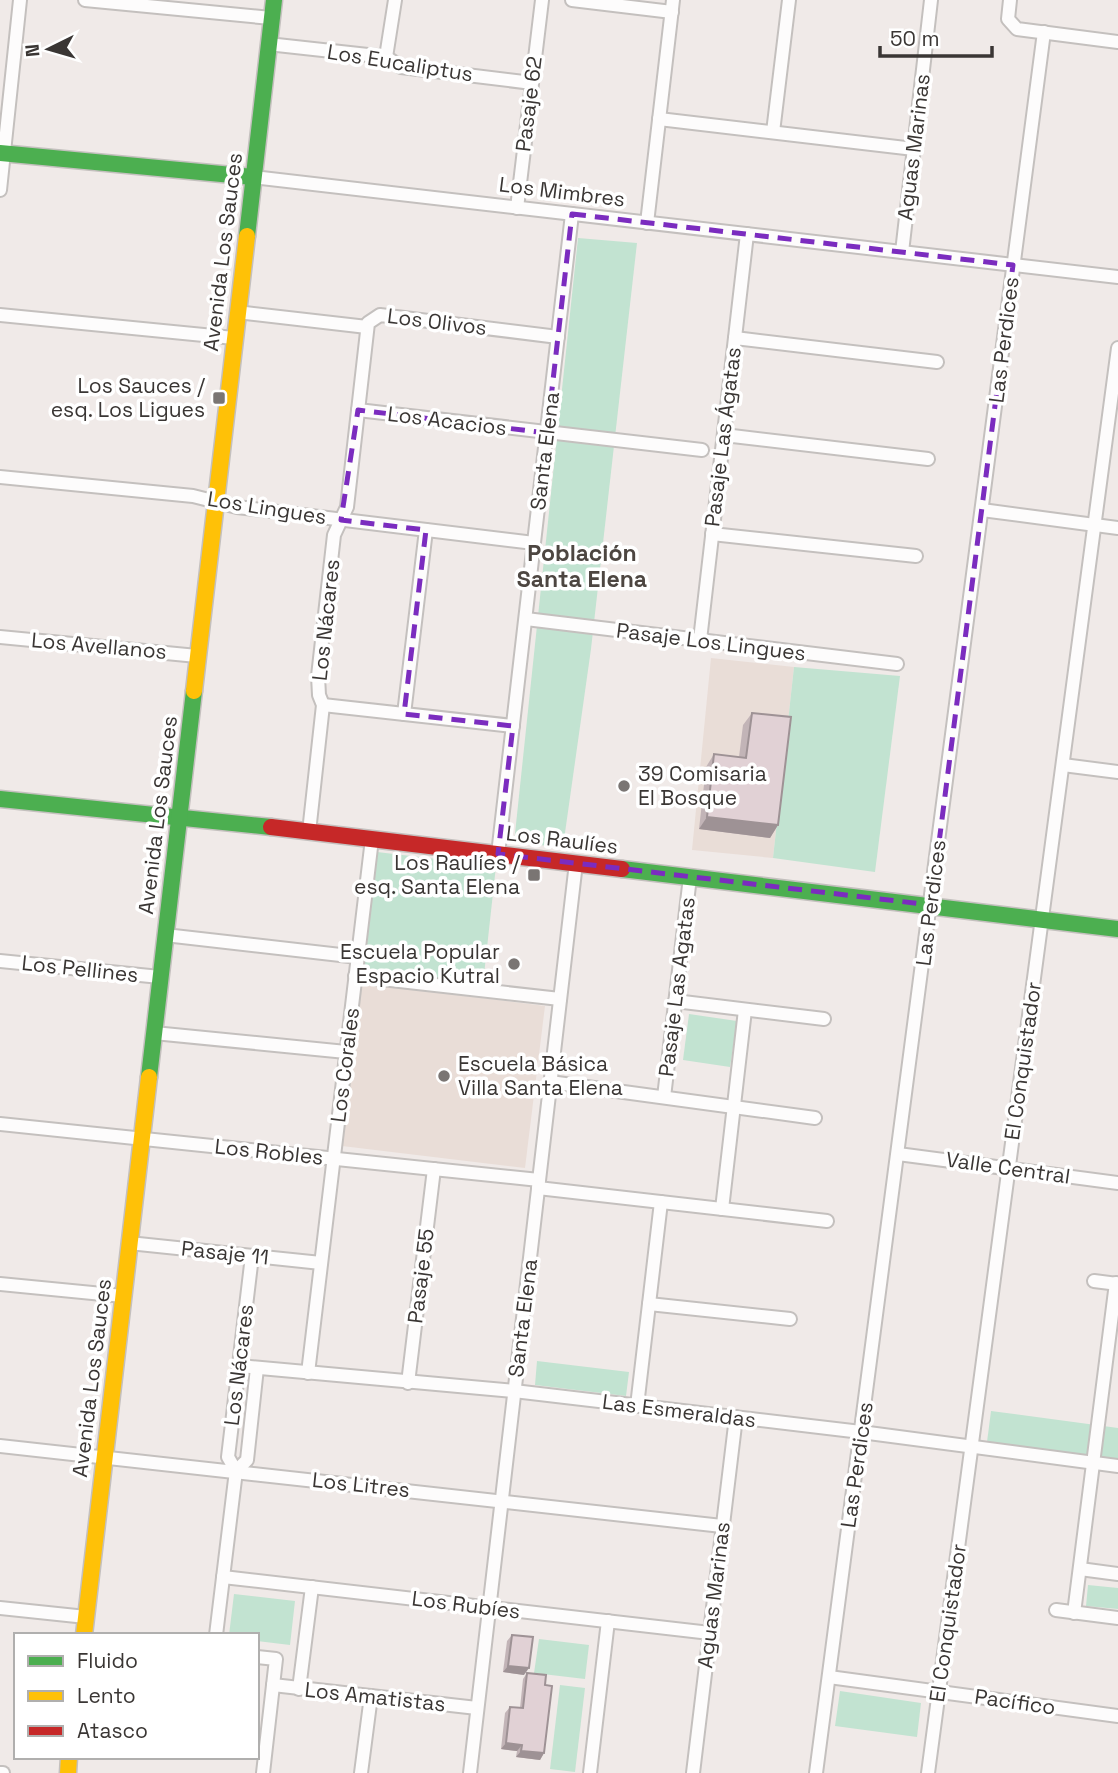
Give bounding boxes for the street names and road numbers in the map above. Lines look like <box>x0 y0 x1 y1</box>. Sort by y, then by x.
street label: Los Eucaliptus <box>325 38 475 87</box>
street label: Pasaje 62 <box>509 55 548 153</box>
street label: Aguas Marinas <box>891 72 936 222</box>
street label: Avenida Los Sauces <box>197 151 248 353</box>
street label: Los Mimbres <box>498 170 627 213</box>
street label: Las Perdices <box>982 275 1025 405</box>
street label: Los Olivos <box>386 302 488 341</box>
street label: Pasaje Las Ágatas <box>698 346 747 528</box>
street label: Santa Elena <box>524 390 565 512</box>
street label: Los Acacios <box>386 400 508 441</box>
street label: Los Lingues <box>206 485 329 530</box>
street label: Los Nácares <box>306 558 345 682</box>
street label: Pasaje Los Lingues <box>615 616 807 667</box>
street label: Los Avellanos <box>30 626 168 665</box>
street label: Avenida Los Sauces <box>132 714 183 916</box>
street label: Los Raulíes <box>505 819 620 860</box>
street label: Las Perdices <box>909 838 952 968</box>
street label: Pasaje Las Agatas <box>652 896 701 1078</box>
street label: Los Pellines <box>20 949 140 988</box>
street label: El Conquistador <box>998 980 1047 1142</box>
street label: Los Corales <box>324 1006 365 1124</box>
street label: Los Robles <box>213 1132 325 1171</box>
street label: Valle Central <box>944 1145 1072 1190</box>
street label: Pasaje 55 <box>401 1227 440 1325</box>
street label: Pasaje 11 <box>180 1234 270 1271</box>
street label: Santa Elena <box>502 1257 543 1379</box>
street label: Avenida Los Sauces <box>66 1277 117 1479</box>
street label: Los Nácares <box>218 1303 259 1427</box>
street label: Las Esmeraldas <box>601 1388 757 1433</box>
street label: Las Perdices <box>834 1400 879 1530</box>
street label: Los Litres <box>311 1466 411 1503</box>
street label: Aguas Marinas <box>691 1520 736 1670</box>
street label: El Conquistador <box>923 1542 972 1704</box>
street label: Los Rubíes <box>410 1584 522 1625</box>
street label: Los Amatistas <box>303 1676 447 1717</box>
street label: Pacífico <box>973 1682 1057 1721</box>

